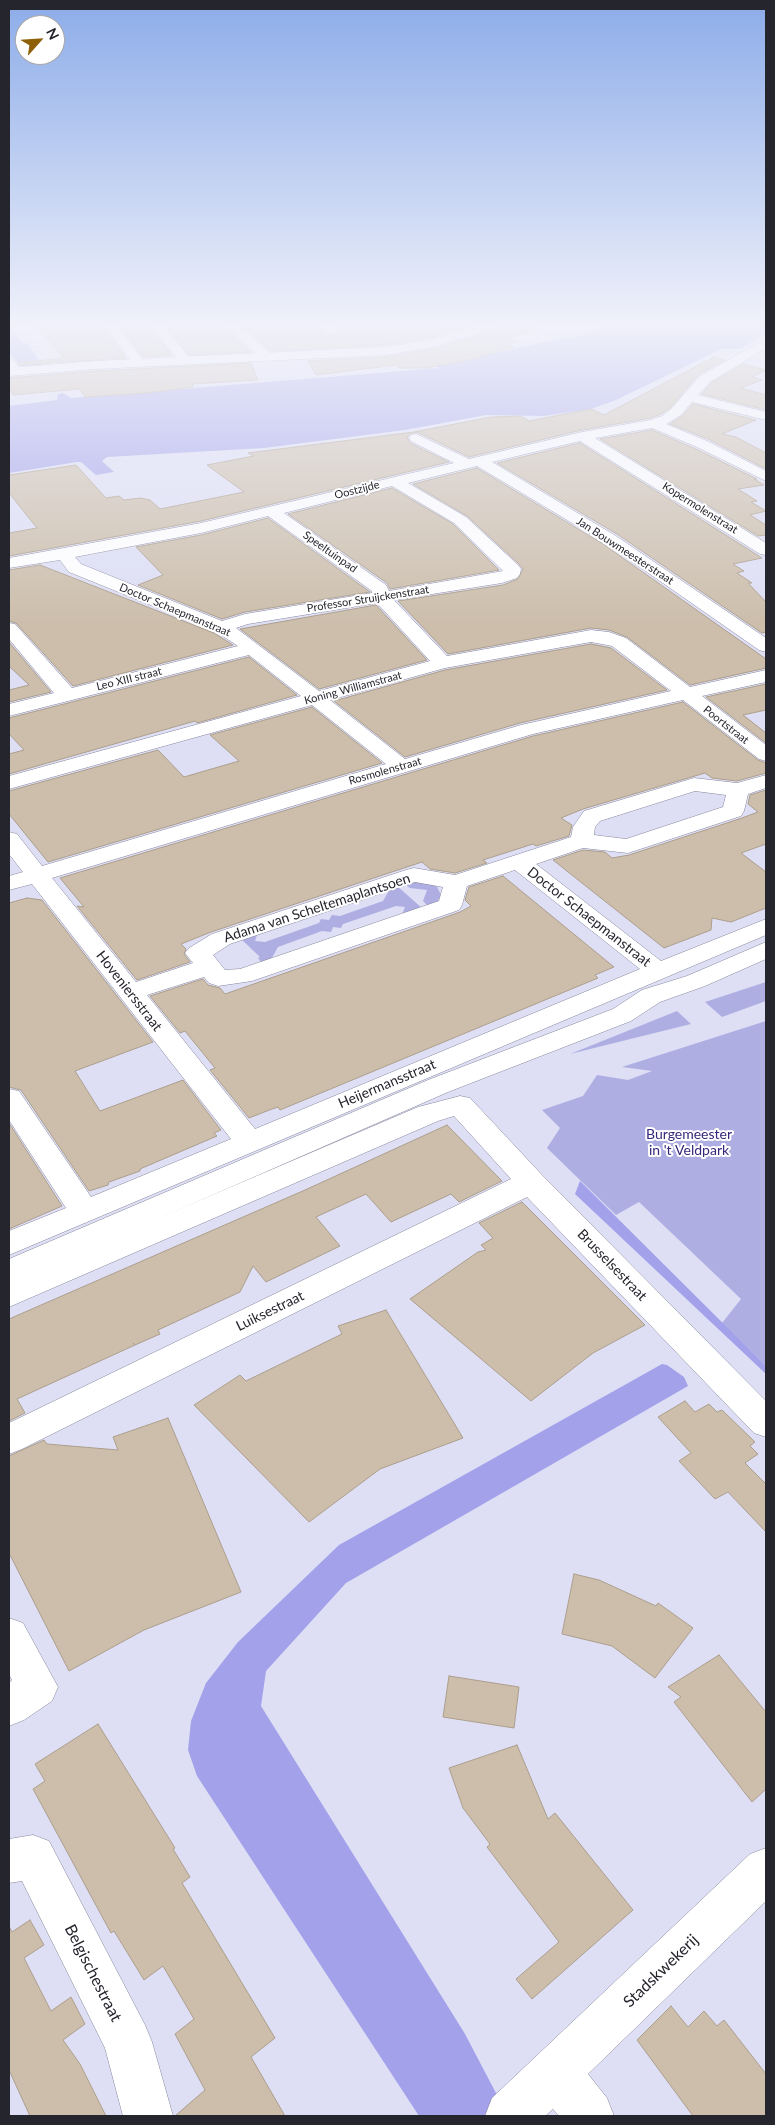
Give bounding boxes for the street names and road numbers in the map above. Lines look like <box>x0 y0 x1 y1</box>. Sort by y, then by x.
street label: Oostzijde <box>333 478 381 502</box>
street label: Kopermolenstraat <box>660 480 740 536</box>
street label: Jan Bouwmeesterstraat <box>574 515 676 587</box>
street label: Speeltuinpad <box>300 529 360 575</box>
street label: Doctor Schaepmanstraat <box>117 581 233 639</box>
street label: Professor Struijckenstraat <box>306 583 430 615</box>
street label: Leo XIII straat <box>95 665 163 693</box>
street label: Koning Williamstraat <box>303 669 403 707</box>
street label: Poortstraat <box>701 703 751 747</box>
street label: Rosmolenstraat <box>347 754 423 788</box>
street label: Doctor Schaepmanstraat <box>524 864 654 970</box>
street label: Adama van Scheltemaplantsoen <box>222 870 412 946</box>
street label: Hoveniersstraat <box>92 948 166 1034</box>
street label: Heijermansstraat <box>336 1056 438 1112</box>
street label: Brusselsestraat <box>574 1226 650 1304</box>
street label: Luiksestraat <box>233 1287 307 1335</box>
street label: Belgischestraat <box>60 1921 126 2025</box>
street label: Stadskwekerij <box>620 1931 702 2011</box>

